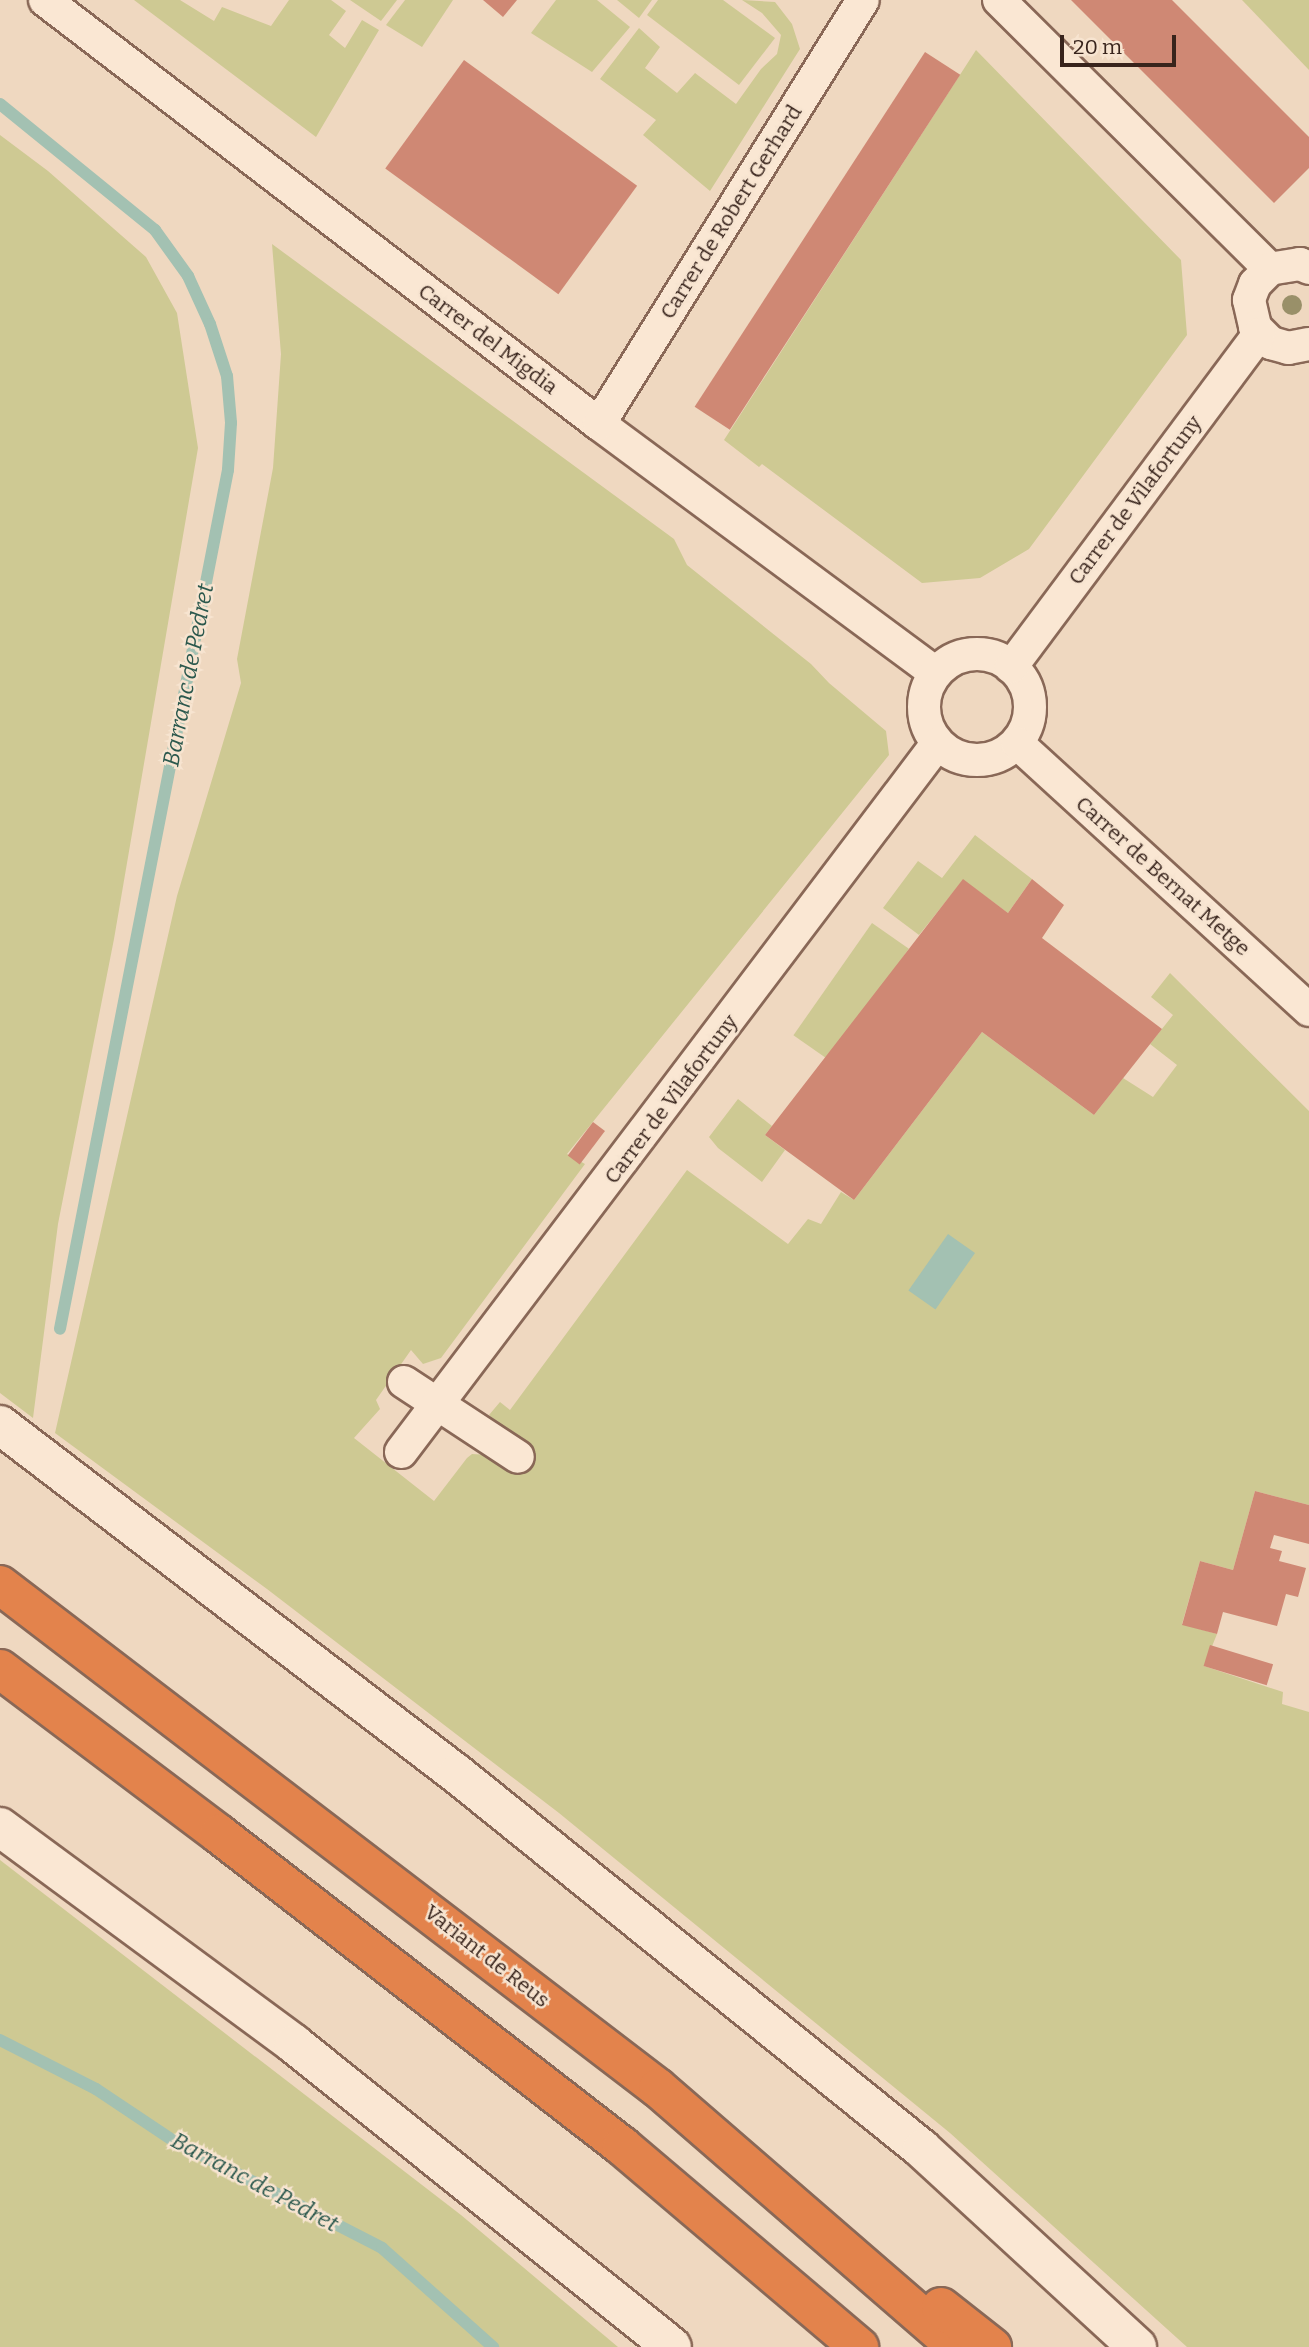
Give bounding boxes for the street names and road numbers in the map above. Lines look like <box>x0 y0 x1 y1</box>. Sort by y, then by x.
street label: Carrer de Robert Gerhard <box>655 100 807 324</box>
street label: Carrer del Migdia <box>413 278 563 400</box>
street label: Carrer de Vilafortuny <box>1063 410 1207 590</box>
street label: Carrer de Bernat Metge <box>1071 791 1255 961</box>
street label: Carrer de Vilafortuny <box>599 1009 743 1189</box>
street label: Variant de Reus <box>419 1899 555 2013</box>

